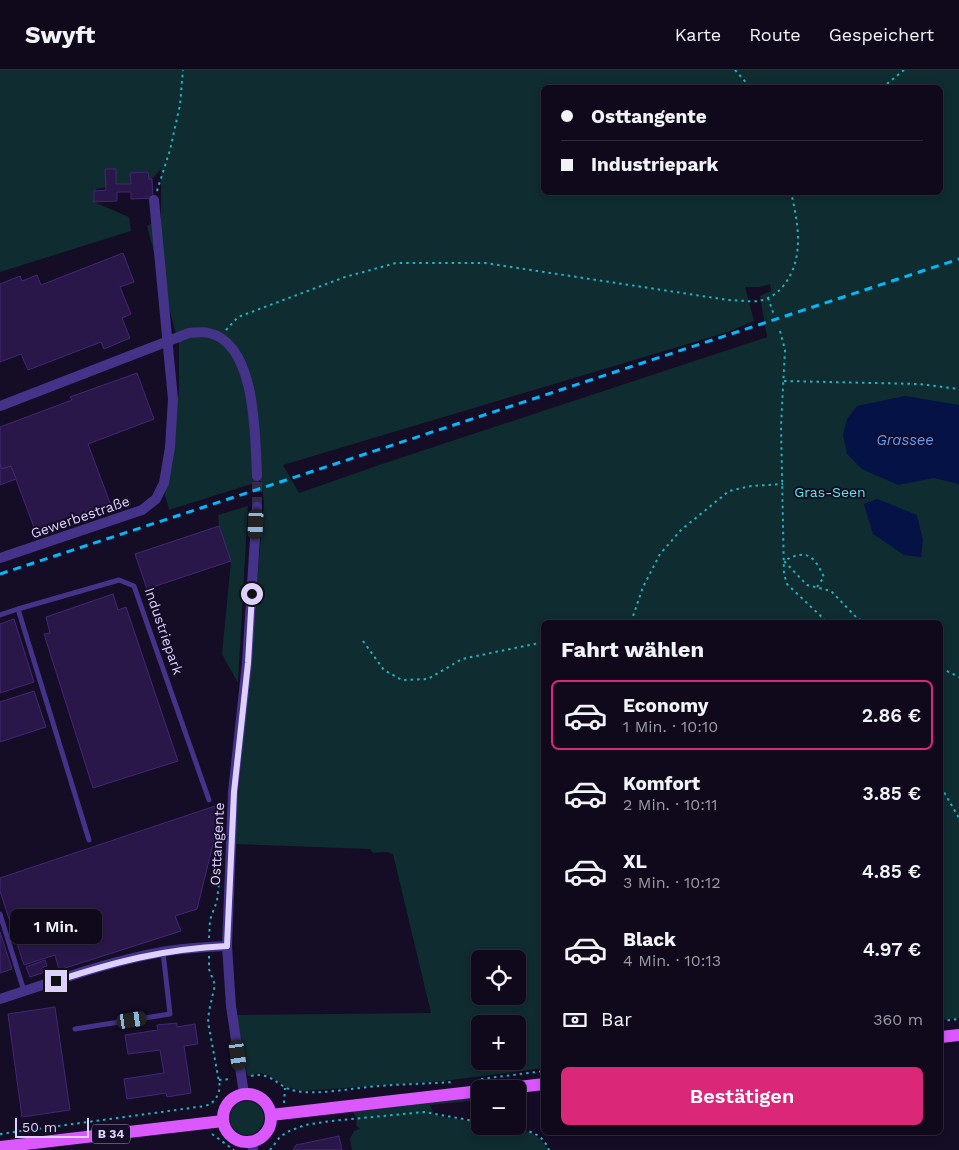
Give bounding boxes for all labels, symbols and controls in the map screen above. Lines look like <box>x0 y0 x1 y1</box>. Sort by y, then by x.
text: Swyft <box>25 21 95 49</box>
text: Karte <box>675 24 721 45</box>
text: Route <box>749 24 801 45</box>
text: Gespeichert <box>829 24 934 45</box>
text: Osttangente <box>591 105 707 128</box>
text: Industriepark <box>591 153 718 176</box>
water label: Grassee <box>876 431 934 449</box>
park label: Gras-Seen <box>794 484 866 500</box>
street label: Gewerbestraße <box>28 493 132 541</box>
car <box>247 509 264 539</box>
route start <box>241 583 263 605</box>
street label: Industriepark <box>142 585 186 677</box>
text: Fahrt wählen <box>561 637 704 662</box>
icon: car <box>563 693 608 738</box>
text: Economy <box>623 694 708 717</box>
text: 2.86 € <box>862 704 921 727</box>
text: 1 Min. · 10:10 <box>623 717 718 736</box>
icon: car <box>563 771 608 816</box>
text: Komfort <box>623 772 700 795</box>
text: 3.85 € <box>862 782 921 805</box>
text: 2 Min. · 10:11 <box>623 795 717 814</box>
street label: Osttangente <box>207 802 227 886</box>
icon: car <box>563 849 608 894</box>
text: XL <box>623 850 647 873</box>
text: 4.85 € <box>862 860 921 883</box>
text: 3 Min. · 10:12 <box>623 873 721 892</box>
callout: 1 Min. <box>10 908 102 944</box>
text: 1 Min. <box>34 917 78 936</box>
icon: car <box>563 927 608 972</box>
text: Black <box>623 928 676 951</box>
text: 4.97 € <box>863 938 921 961</box>
map controls <box>471 950 526 1135</box>
button: locate <box>471 950 526 1005</box>
text: 4 Min. · 10:13 <box>623 951 721 970</box>
route end <box>45 970 67 992</box>
icon: cash <box>561 1006 589 1034</box>
text: Bar <box>601 1008 632 1031</box>
car <box>116 1010 147 1030</box>
text: 360 m <box>873 1010 923 1029</box>
button: + <box>471 1015 526 1070</box>
car <box>228 1039 247 1071</box>
button: Bestätigen <box>561 1067 923 1125</box>
button: − <box>471 1080 526 1135</box>
scale bar <box>15 1115 89 1138</box>
text: 50 m <box>22 1119 57 1135</box>
road number: B 34 <box>92 1124 130 1144</box>

